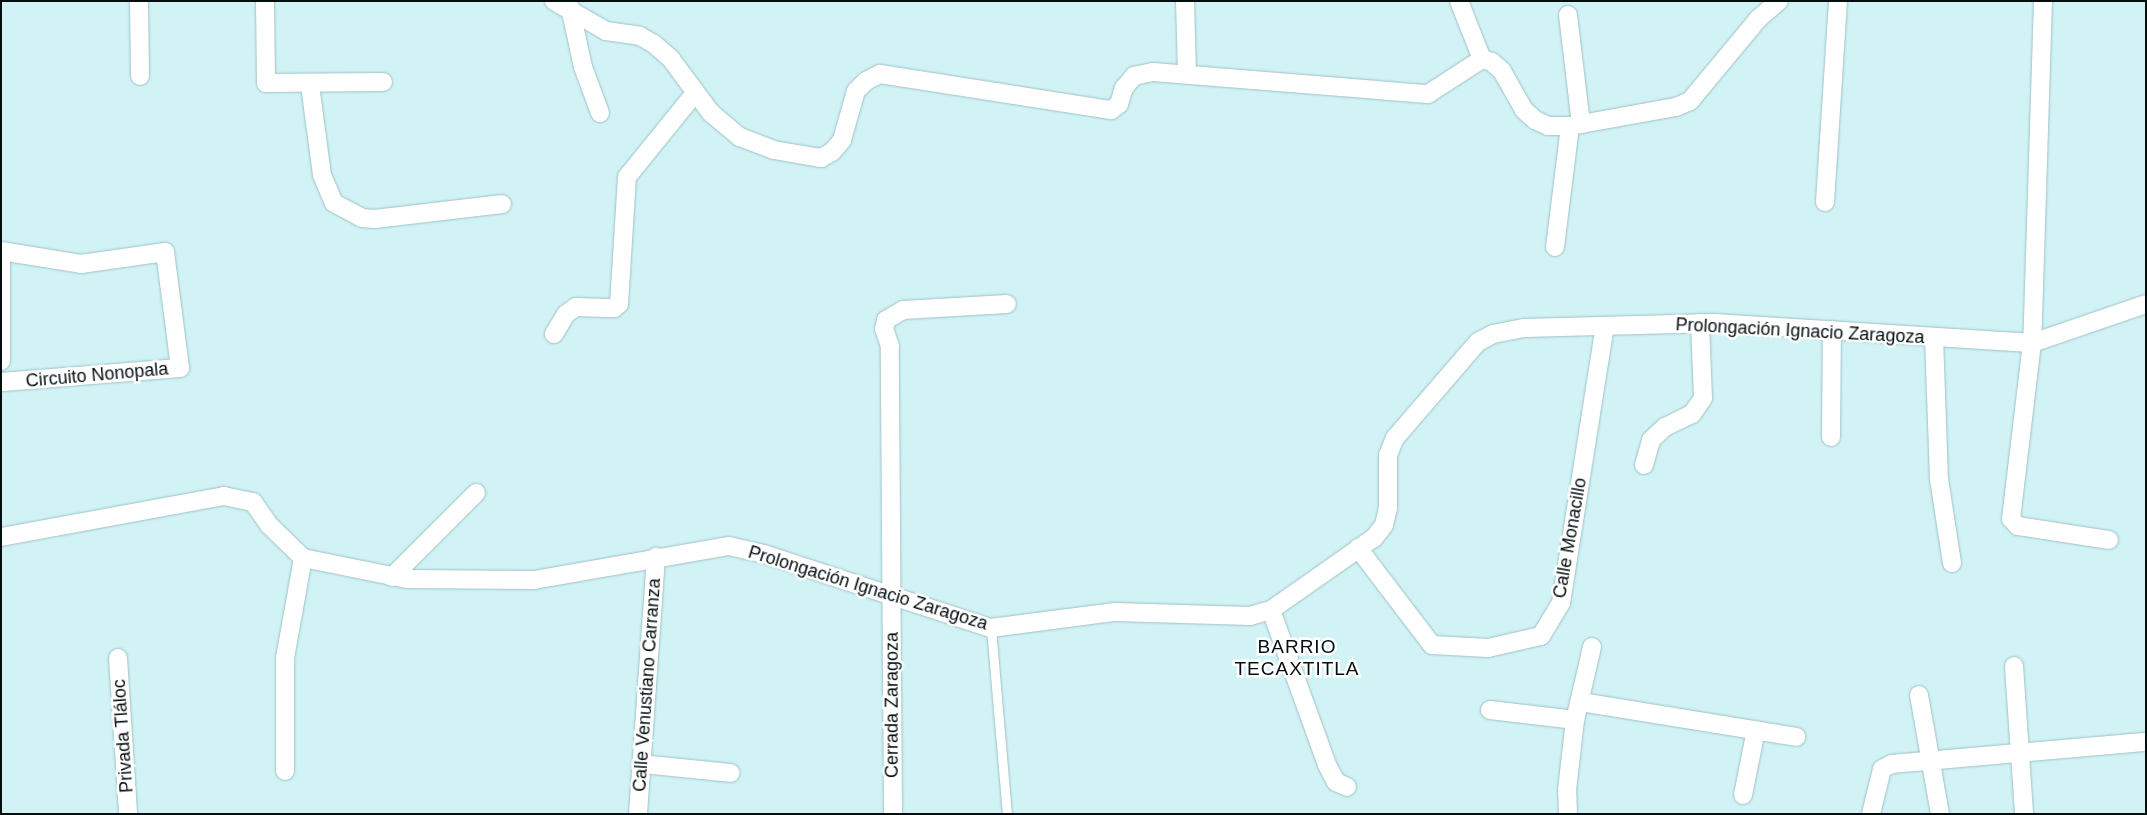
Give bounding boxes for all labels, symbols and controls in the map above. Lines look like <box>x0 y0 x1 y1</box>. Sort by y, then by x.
street label: Prolongación Ignacio Zaragoza <box>1675 314 1925 348</box>
street label: Circuito Nonopala <box>25 358 169 392</box>
street label: Calle Monacillo <box>1549 476 1591 600</box>
street label: Prolongación Ignacio Zaragoza <box>746 541 990 635</box>
street label: Calle Venustiano Carranza <box>629 577 665 793</box>
street label: Cerrada Zaragoza <box>881 632 903 778</box>
district label: BARRIO TECAXTITLA <box>1233 636 1361 680</box>
street label: Privada Tláloc <box>108 678 138 794</box>

